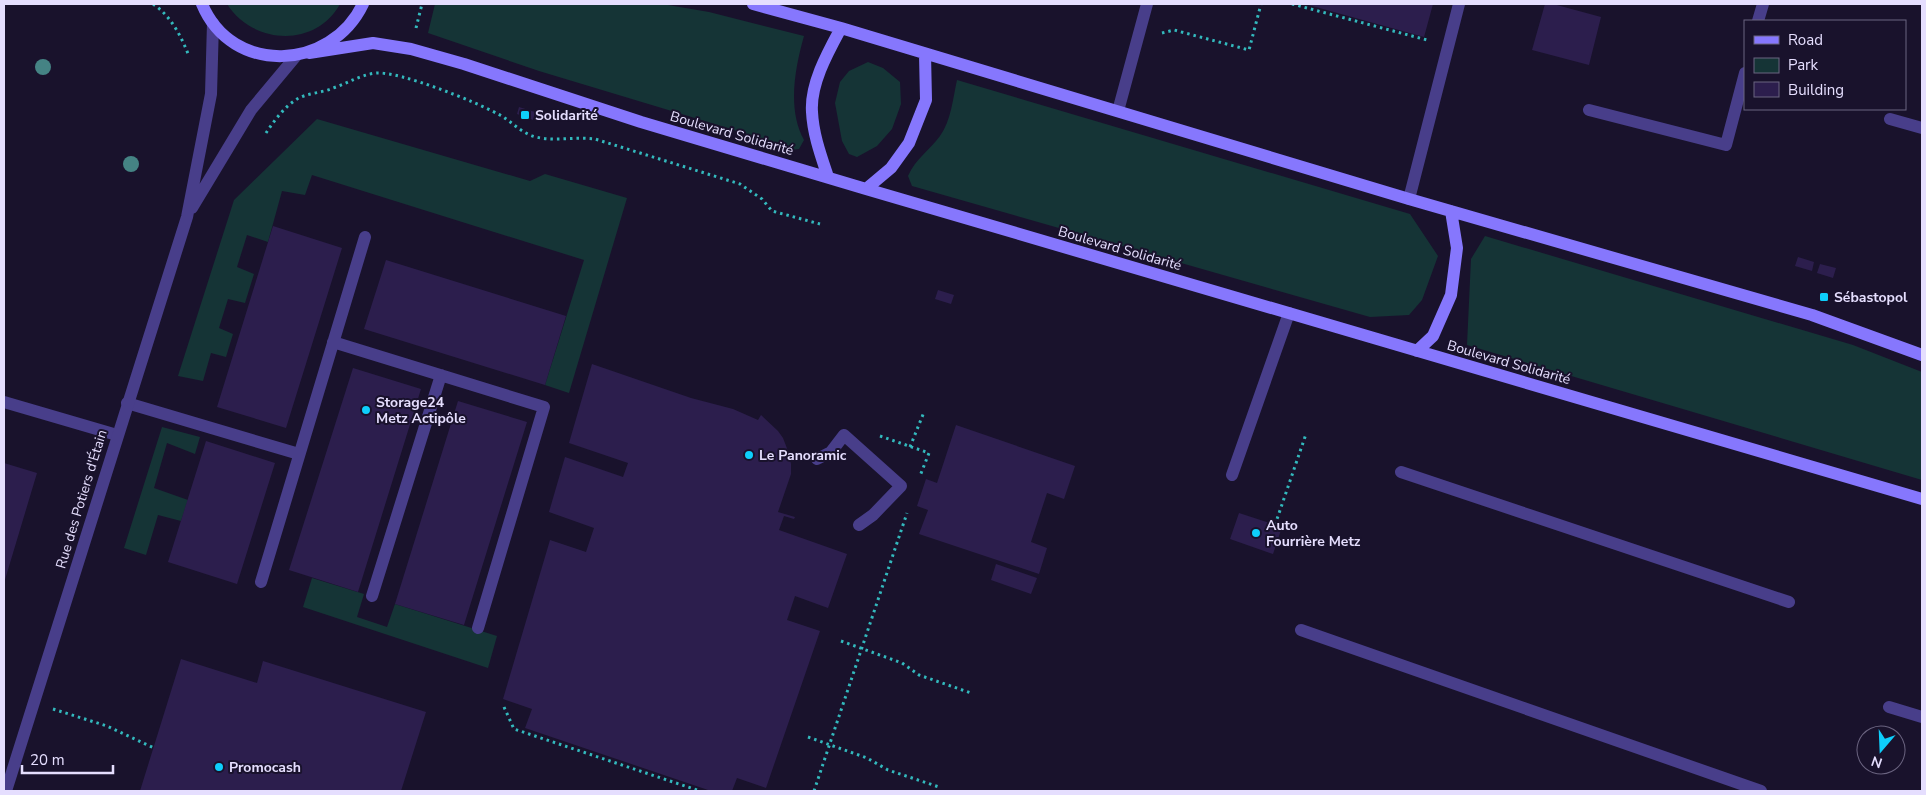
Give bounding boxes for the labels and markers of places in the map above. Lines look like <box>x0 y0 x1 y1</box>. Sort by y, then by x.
place label: Solidarité <box>535 106 598 125</box>
marker: Solidarité <box>519 109 531 121</box>
place label: Sébastopol <box>1834 288 1908 307</box>
marker: Sébastopol <box>1818 291 1830 303</box>
place label: Storage24 Metz Actipôle <box>376 393 466 428</box>
marker: Storage24 Metz Actipôle <box>360 404 372 416</box>
place label: Le Panoramic <box>759 446 847 465</box>
marker: Le Panoramic <box>743 449 755 461</box>
place label: Auto Fourrière Metz <box>1266 516 1361 551</box>
marker: Auto Fourrière Metz <box>1250 527 1262 539</box>
place label: Promocash <box>229 758 301 777</box>
marker: Promocash <box>213 761 225 773</box>

